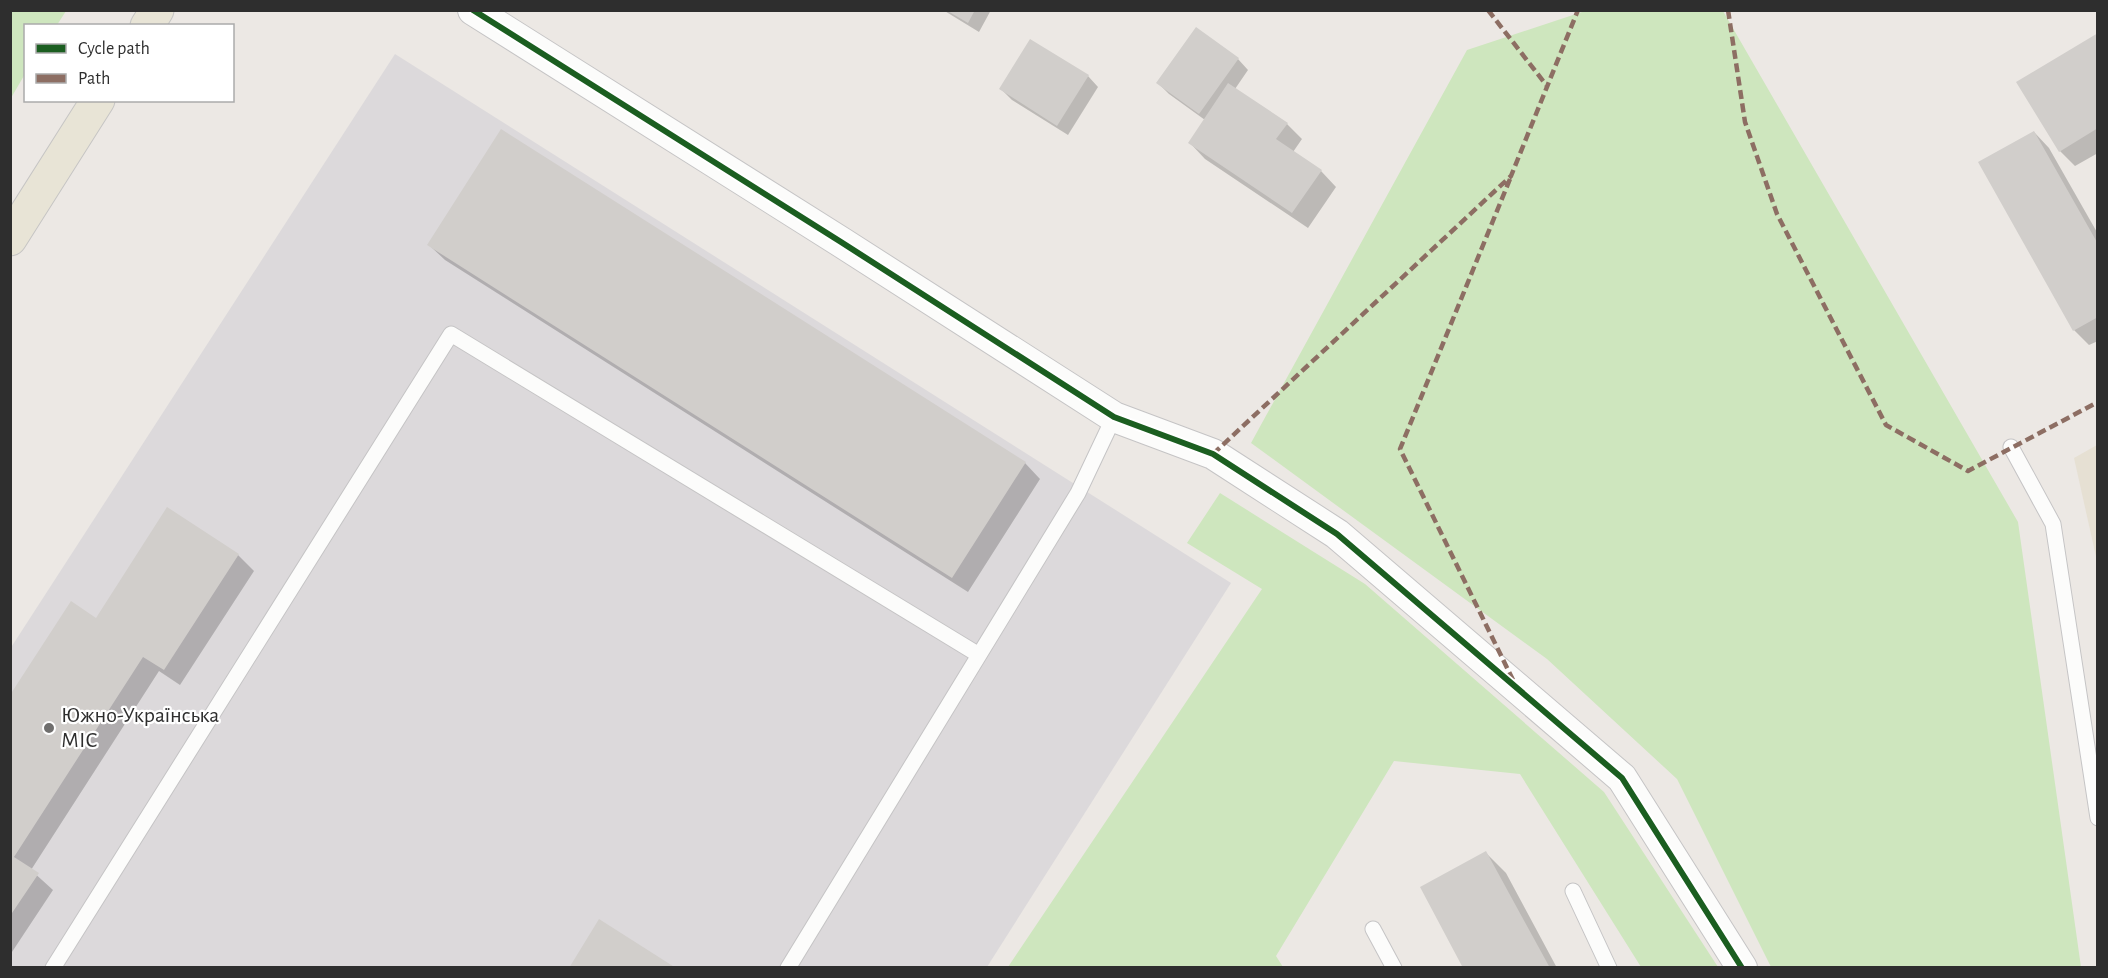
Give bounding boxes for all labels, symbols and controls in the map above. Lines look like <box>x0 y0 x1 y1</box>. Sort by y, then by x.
legend <box>24 24 234 102</box>
text: Cycle path <box>78 40 150 58</box>
text: Path <box>78 70 110 88</box>
place label: Южно-Українська МІС <box>61 704 219 751</box>
marker: Южно-Українська МІС <box>42 721 56 735</box>

